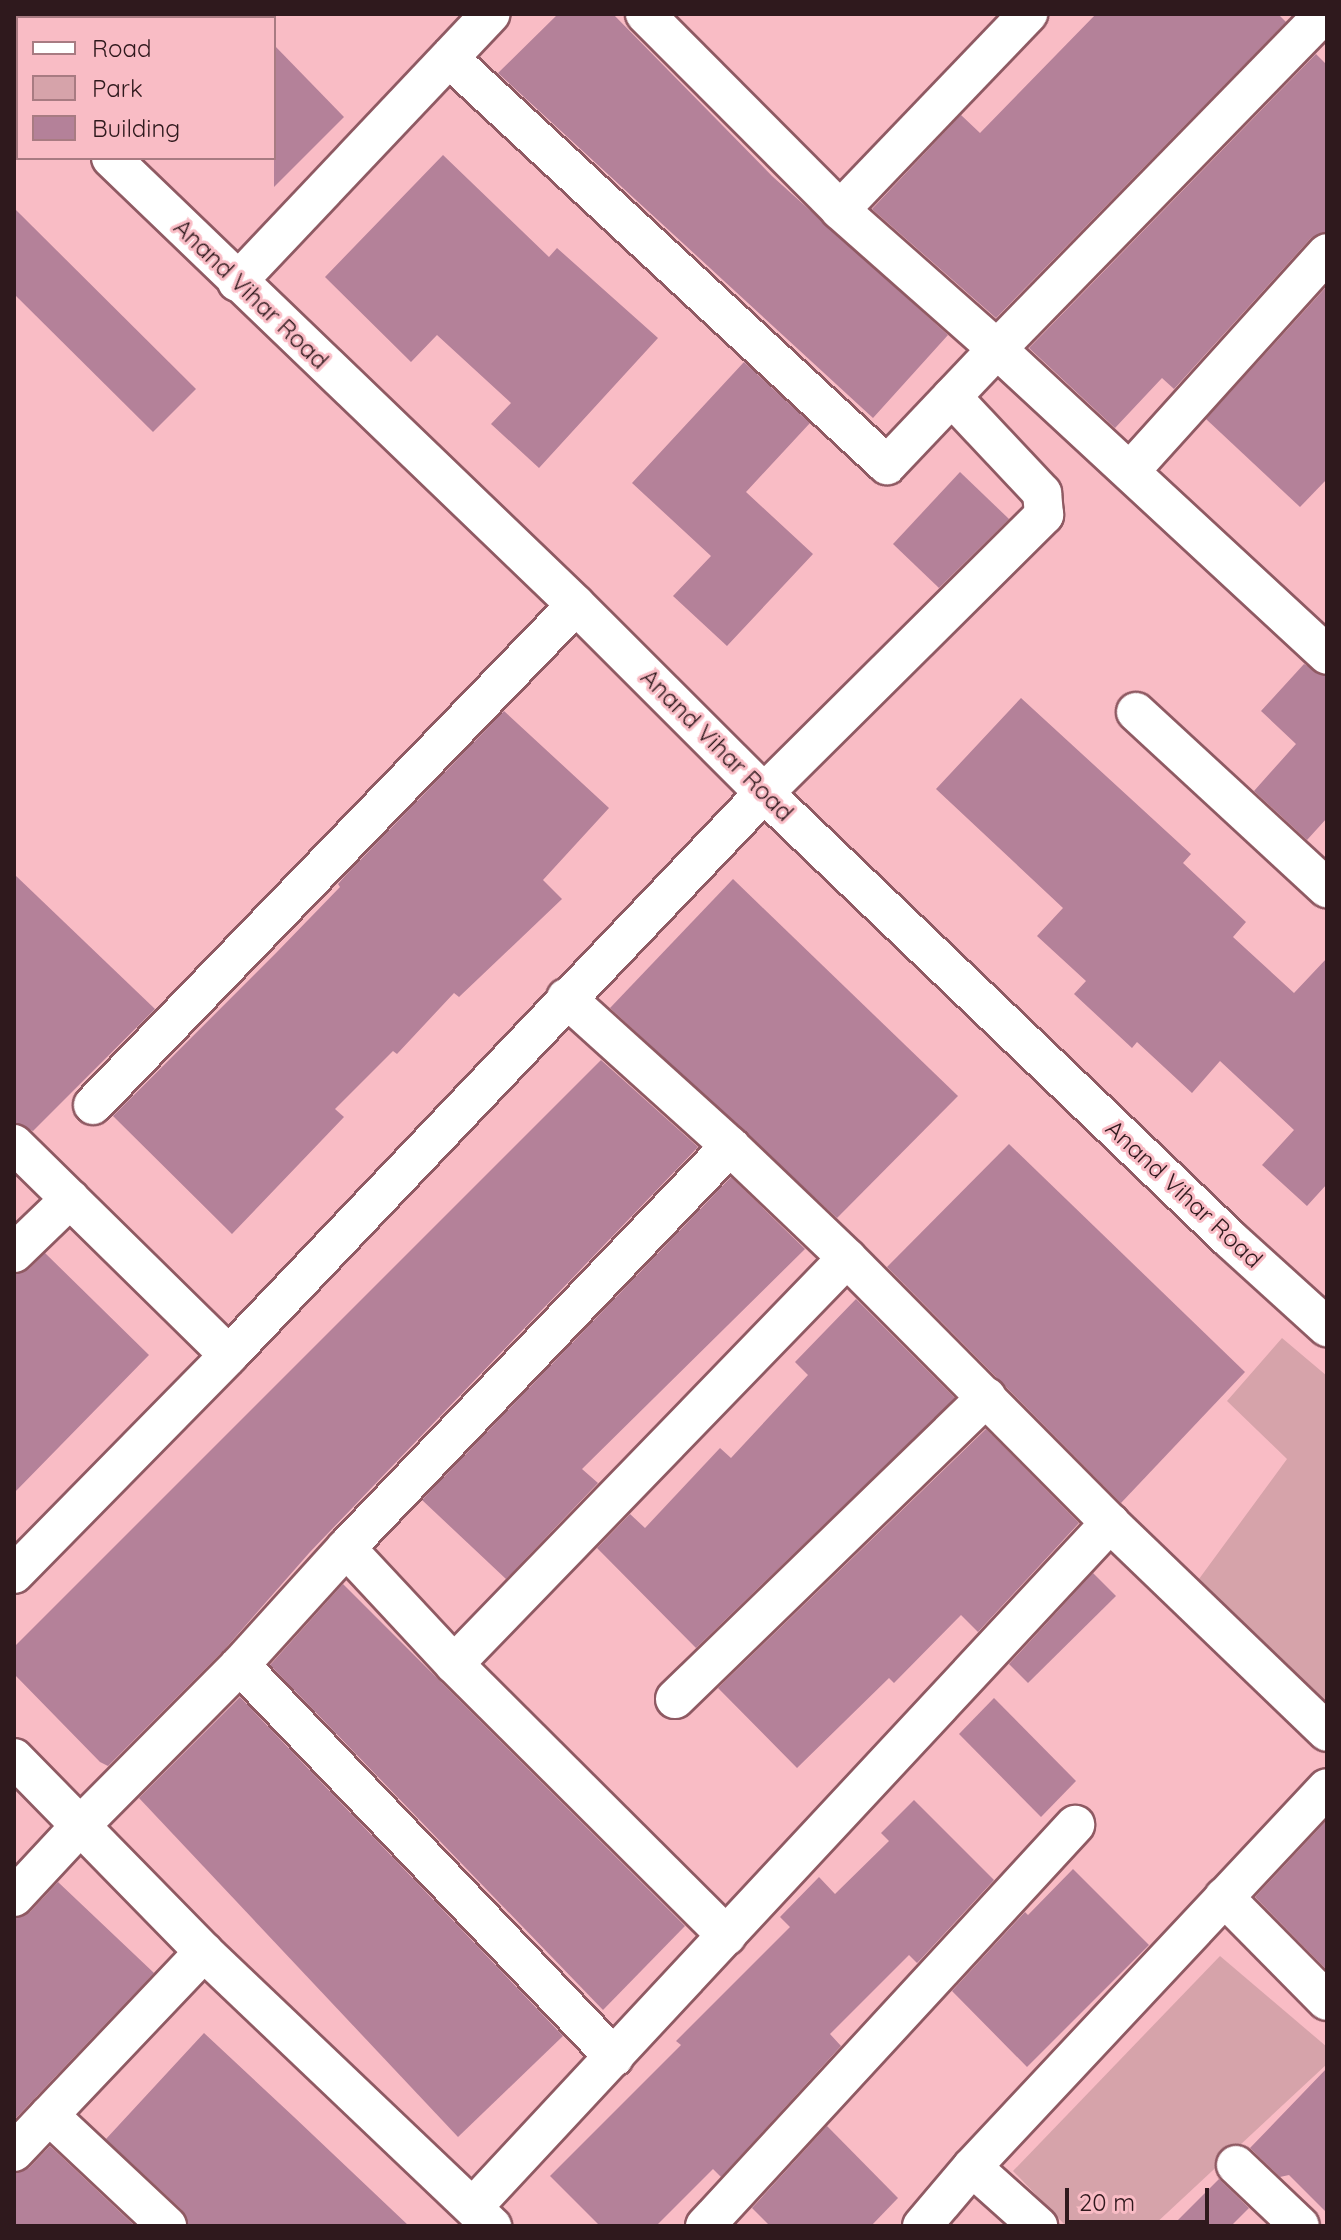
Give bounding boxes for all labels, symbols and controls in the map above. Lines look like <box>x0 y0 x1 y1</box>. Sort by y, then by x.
legend <box>16 16 276 160</box>
text: Road <box>92 33 152 63</box>
text: Park <box>92 73 143 103</box>
text: Building <box>92 113 180 143</box>
street label: Anand Vihar Road <box>168 213 334 375</box>
street label: Anand Vihar Road <box>635 663 799 827</box>
street label: Anand Vihar Road <box>1100 1114 1268 1274</box>
scale bar <box>1069 2172 1213 2222</box>
text: 20 m <box>1079 2187 1135 2217</box>

